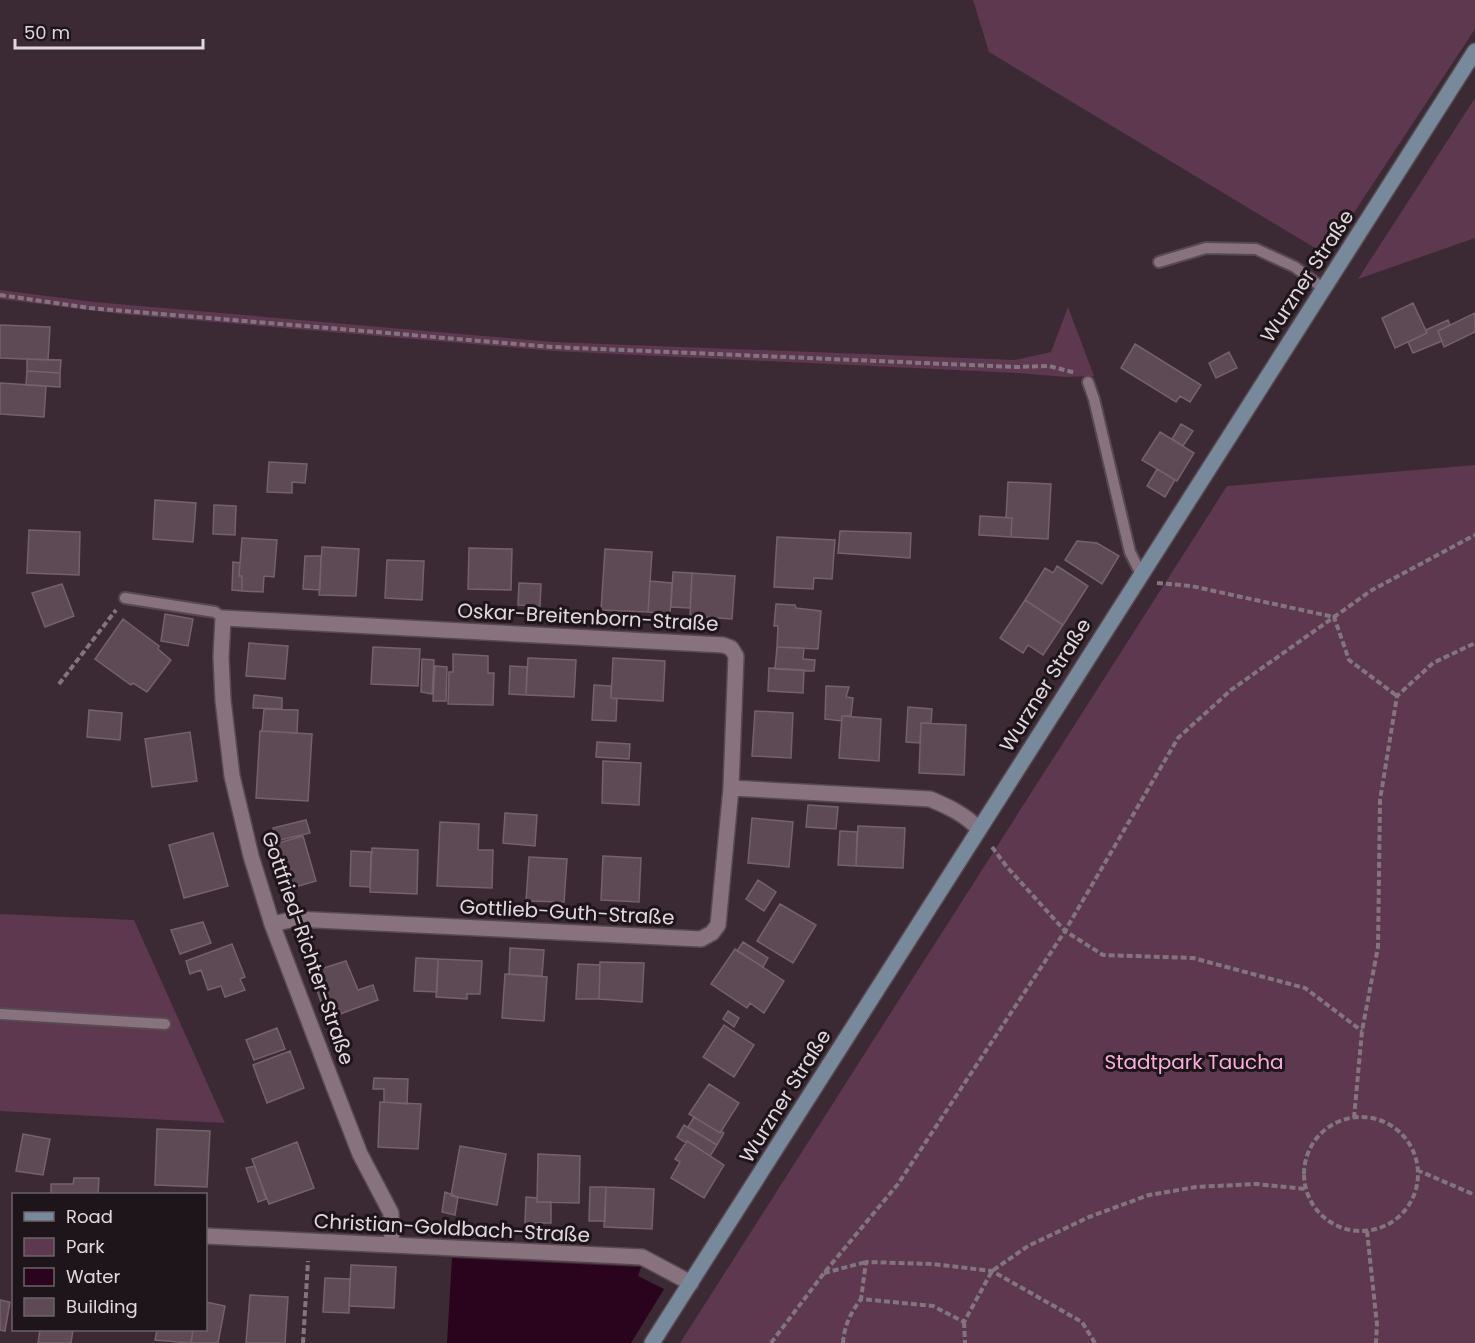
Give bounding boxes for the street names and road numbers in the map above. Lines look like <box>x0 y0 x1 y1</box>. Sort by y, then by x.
street label: Wurzner Straße <box>1254 204 1360 348</box>
street label: Oskar-Breitenborn-Straße <box>457 596 719 638</box>
street label: Wurzner Straße <box>993 613 1097 757</box>
street label: Gottfried-Richter-Straße <box>255 828 361 1068</box>
street label: Gottlieb-Guth-Straße <box>459 892 675 932</box>
street label: Wurzner Straße <box>733 1024 837 1168</box>
street label: Christian-Goldbach-Straße <box>313 1207 591 1249</box>

